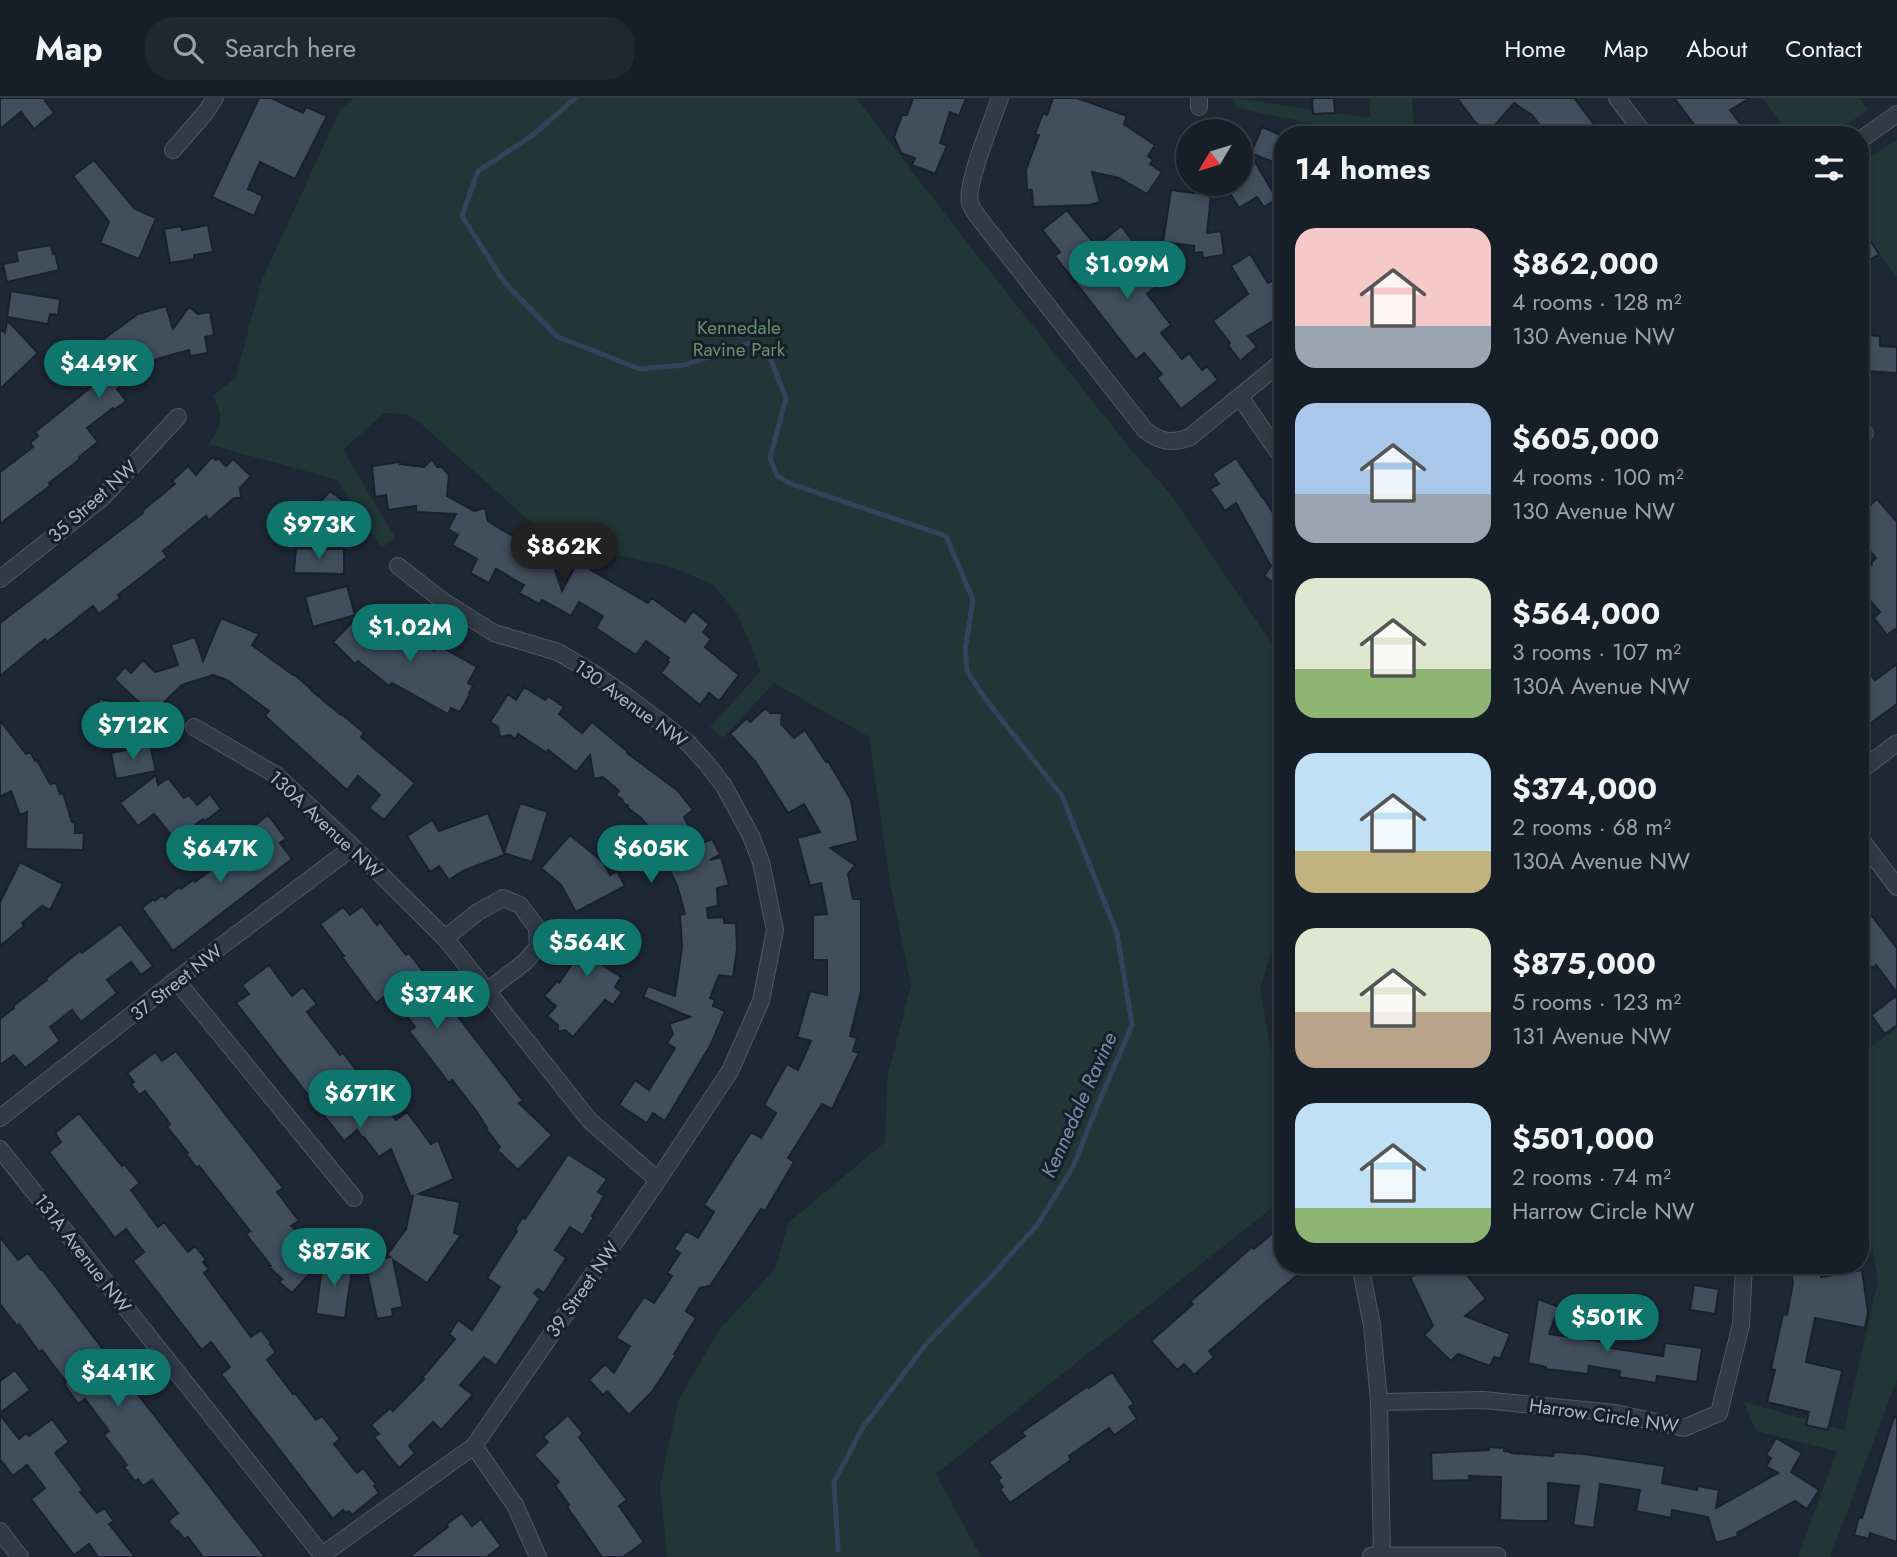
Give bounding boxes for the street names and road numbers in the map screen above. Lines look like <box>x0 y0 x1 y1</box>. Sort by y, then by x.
street label: 35 Street NW <box>42 454 143 549</box>
street label: 130 Avenue NW <box>568 653 693 754</box>
street label: 130A Avenue NW <box>263 764 389 884</box>
street label: 37 Street NW <box>125 938 228 1027</box>
street label: 131A Avenue NW <box>28 1188 138 1319</box>
street label: 39 Street NW <box>539 1236 626 1343</box>
street label: Harrow Circle NW <box>1527 1392 1681 1439</box>

